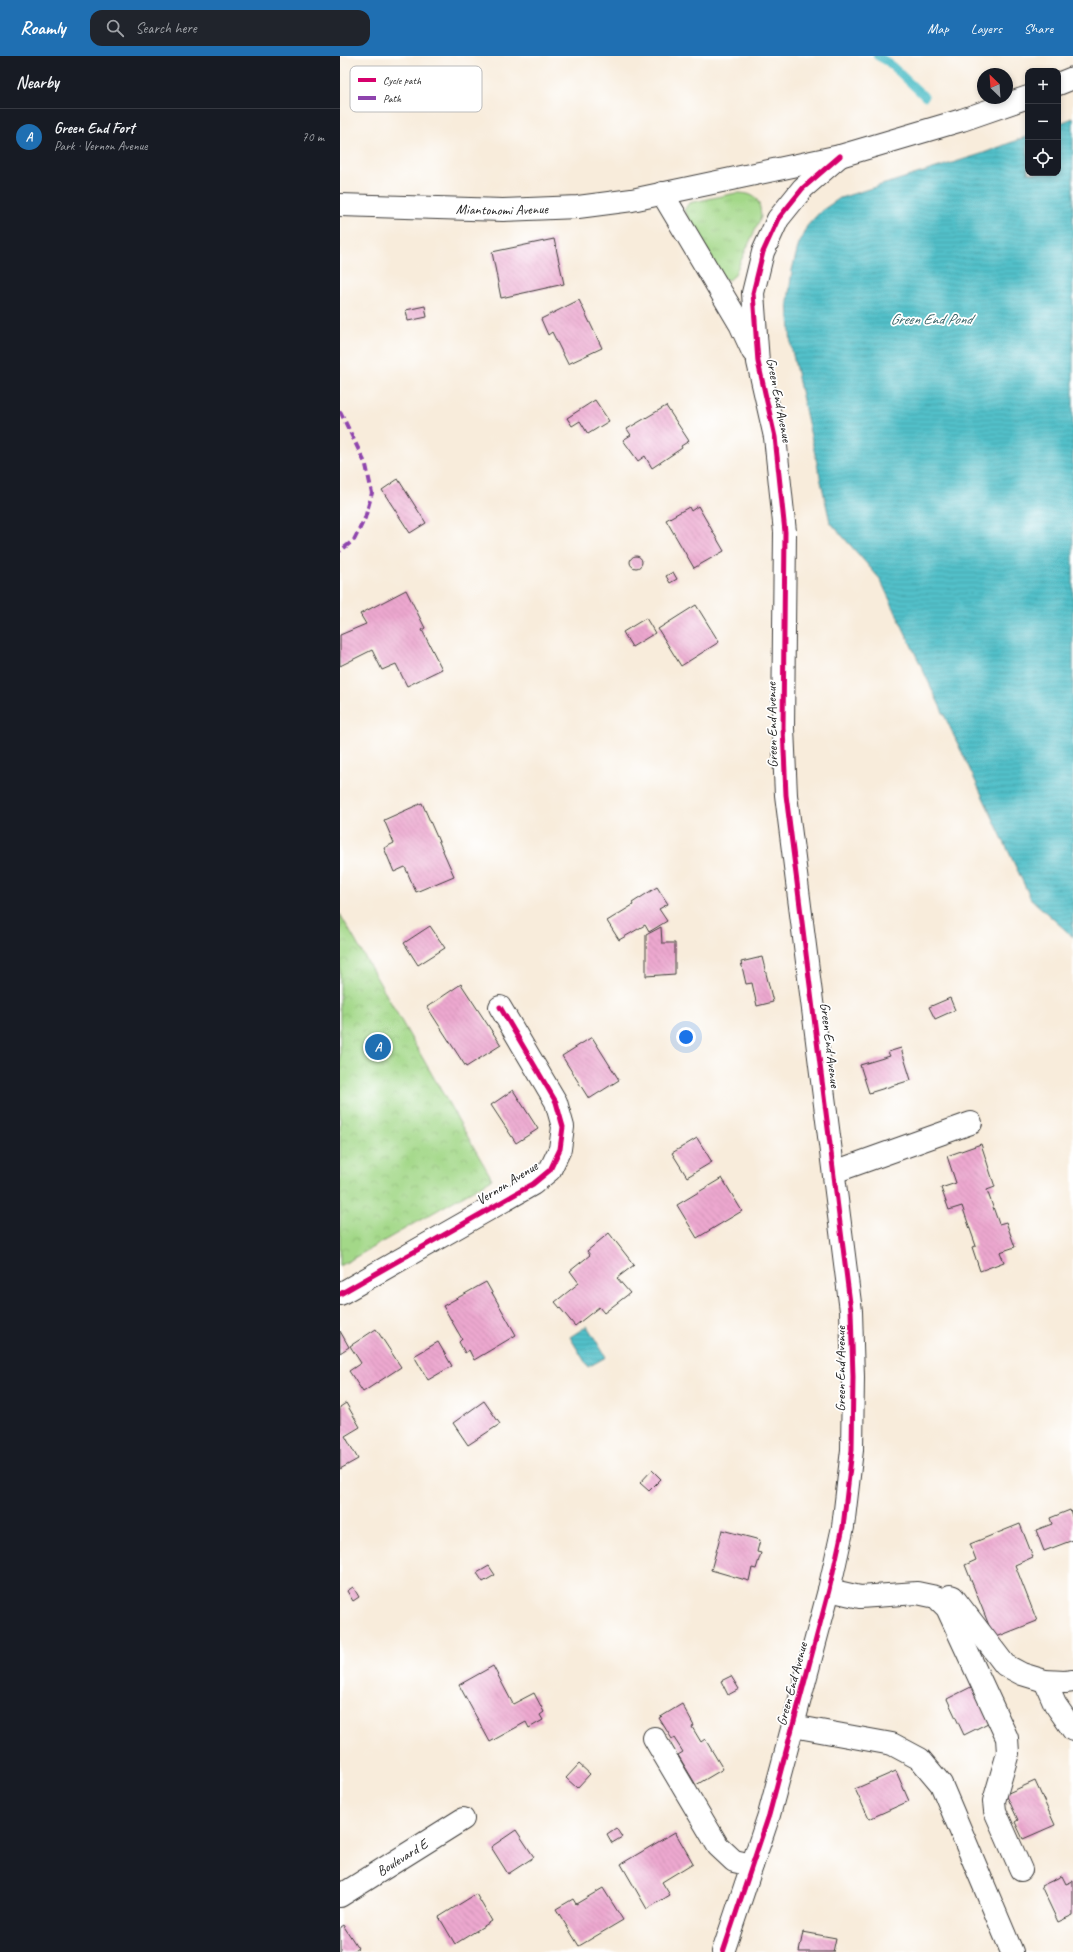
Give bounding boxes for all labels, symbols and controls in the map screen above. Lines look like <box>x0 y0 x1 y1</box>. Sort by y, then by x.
search box <box>90 10 370 46</box>
text: Roamly <box>20 16 66 40</box>
icon: search <box>104 17 126 39</box>
text: Search here <box>136 19 197 38</box>
text: Map <box>927 20 949 37</box>
text: Layers <box>971 20 1002 37</box>
text: Share <box>1024 20 1053 37</box>
legend <box>350 66 482 112</box>
north arrow <box>977 68 1013 104</box>
map controls <box>1025 68 1061 176</box>
button: + <box>1025 68 1061 104</box>
text: Nearby <box>16 72 59 93</box>
text: Cycle path <box>383 73 422 87</box>
text: Path <box>383 91 402 105</box>
button: − <box>1025 104 1061 140</box>
text: Green End Fort <box>54 119 134 138</box>
text: A <box>26 129 32 145</box>
text: 70 m <box>302 129 324 145</box>
text: Park · Vernon Avenue <box>54 138 148 154</box>
button: locate <box>1025 140 1061 176</box>
street label: Miantonomi Avenue <box>456 200 550 219</box>
water label: Green End Pond <box>890 310 977 329</box>
street label: Green End Avenue <box>763 356 796 445</box>
street label: Green End Avenue <box>763 681 781 768</box>
street label: Green End Avenue <box>816 1002 844 1090</box>
your location <box>676 1027 696 1047</box>
pin: A <box>365 1032 391 1062</box>
street label: Vernon Avenue <box>473 1157 542 1209</box>
street label: Green End Avenue <box>832 1325 849 1412</box>
street label: Green End Avenue <box>773 1639 812 1727</box>
street label: Boulevard E <box>373 1834 432 1879</box>

